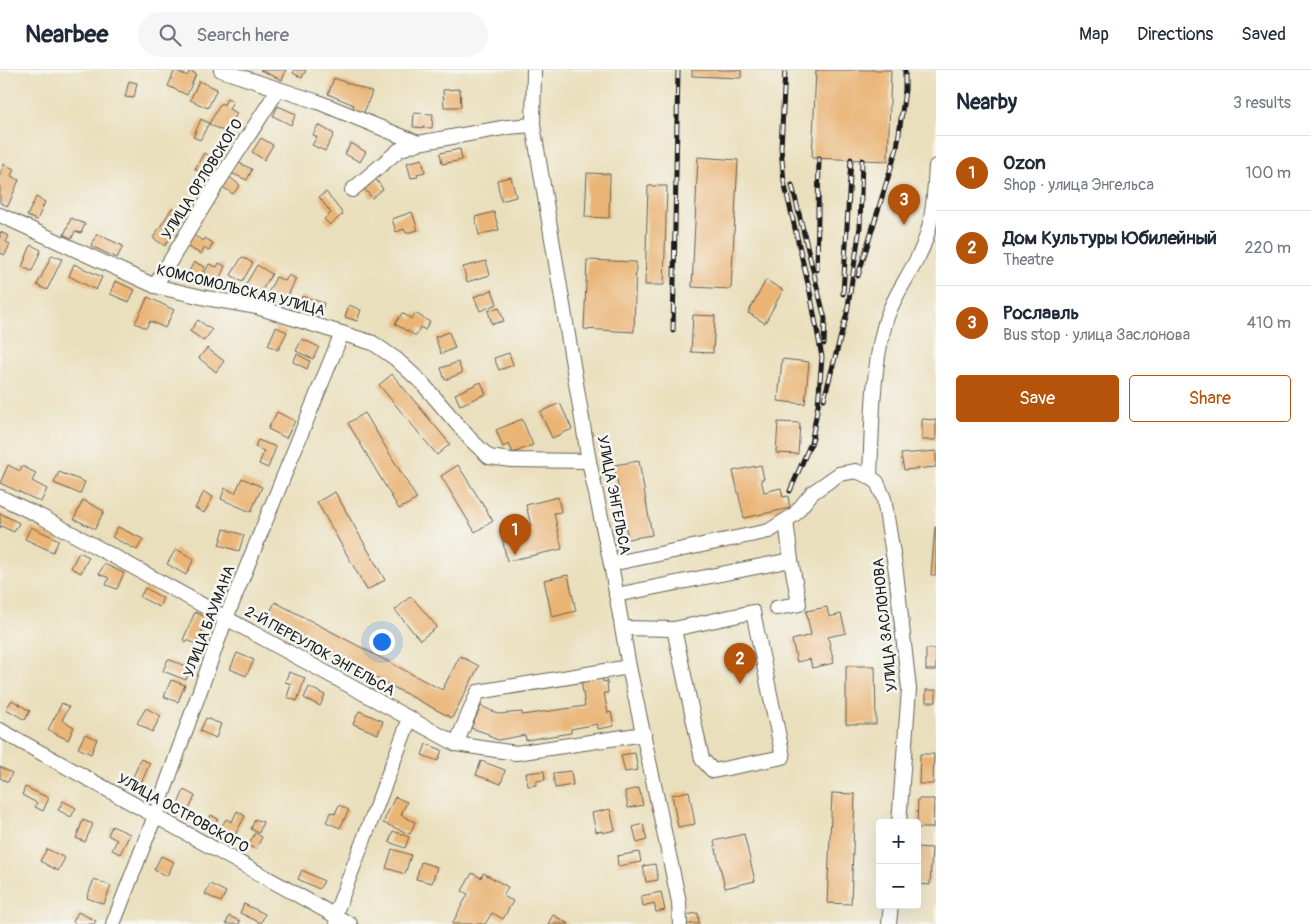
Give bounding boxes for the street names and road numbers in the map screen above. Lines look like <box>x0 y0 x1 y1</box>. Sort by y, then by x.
street label: УЛИЦА ОРЛОВСКОГО <box>158 115 247 243</box>
street label: КОМСОМОЛЬСКАЯ УЛИЦА <box>155 260 327 321</box>
street label: УЛИЦА ЭНГЕЛЬСА <box>593 434 634 557</box>
street label: УЛИЦА ЗАСЛОНОВА <box>869 557 902 693</box>
street label: УЛИЦА БАУМАНА <box>179 562 240 680</box>
street label: 2-Й ПЕРЕУЛОК ЭНГЕЛЬСА <box>241 602 398 701</box>
street label: УЛИЦА ОСТРОВСКОГО <box>114 769 252 857</box>

